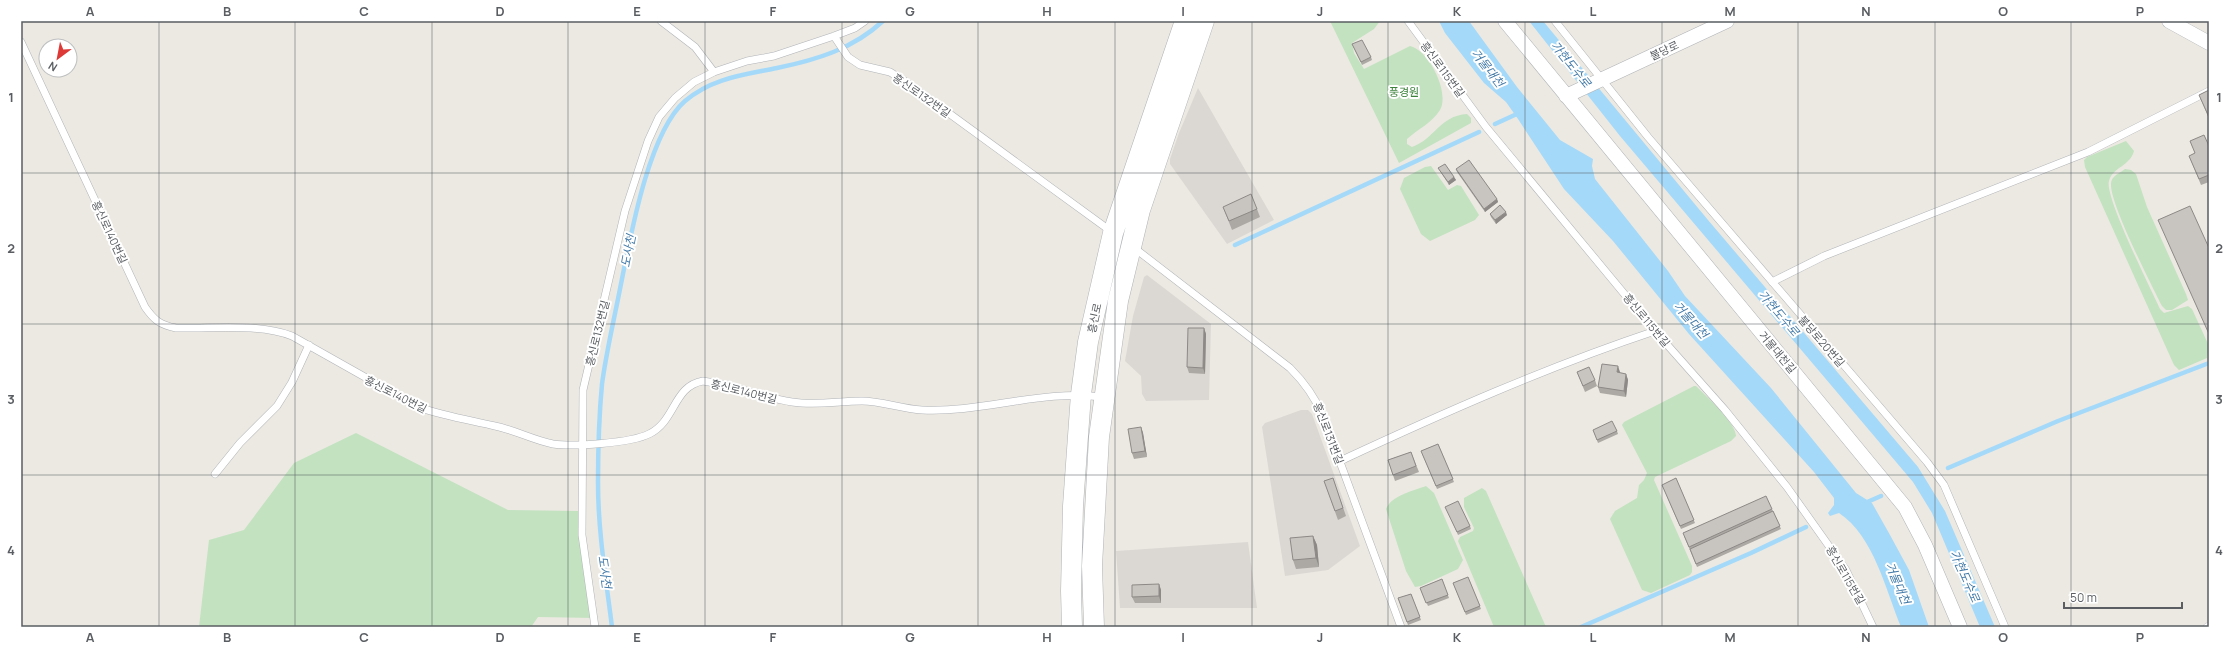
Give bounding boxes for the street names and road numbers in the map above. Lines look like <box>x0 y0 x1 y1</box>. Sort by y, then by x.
street label: 불당로 <box>1647 37 1681 63</box>
street label: 흥신로115번길 <box>1418 38 1468 100</box>
street label: 흥신로132번길 <box>890 70 954 120</box>
street label: 흥신로140번길 <box>89 198 131 266</box>
street label: 흥신로115번길 <box>1620 290 1674 350</box>
street label: 흥신로132번길 <box>582 299 612 367</box>
street label: 흥신로 <box>1084 302 1104 334</box>
street label: 불당로20번길 <box>1795 312 1849 370</box>
street label: 거물대천길 <box>1756 328 1800 376</box>
street label: 흥신로140번길 <box>362 372 430 416</box>
street label: 흥신로140번길 <box>709 375 779 407</box>
street label: 흥신로131번길 <box>1310 400 1348 466</box>
street label: 흥신로115번길 <box>1823 543 1869 607</box>

